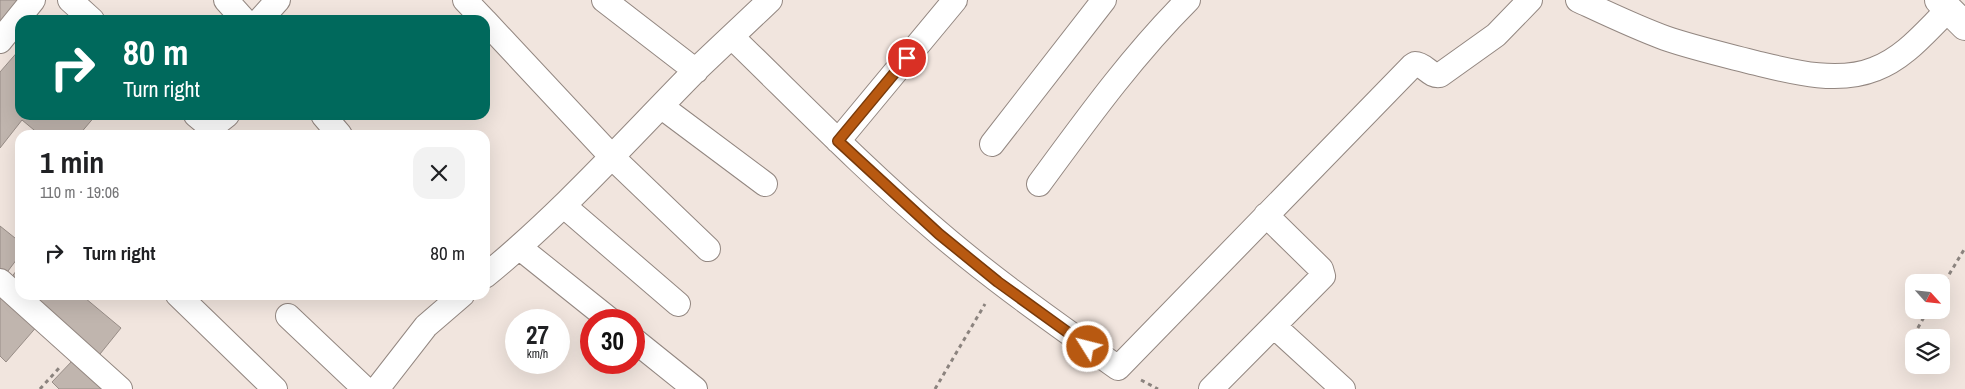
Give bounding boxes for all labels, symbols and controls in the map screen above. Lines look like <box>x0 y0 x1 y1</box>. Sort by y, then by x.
text: 80 m <box>123 29 188 76</box>
icon: right <box>40 35 105 100</box>
pin <box>886 37 928 79</box>
icon: arrive <box>893 44 921 72</box>
text: Turn right <box>123 74 200 104</box>
text: 1 min <box>40 142 104 182</box>
button: close <box>413 147 465 199</box>
text: 110 m · 19:06 <box>40 181 119 203</box>
icon: right <box>40 239 68 267</box>
text: Turn right <box>83 240 155 266</box>
text: 80 m <box>430 240 465 266</box>
north arrow <box>1905 274 1950 319</box>
map controls <box>1905 274 1950 374</box>
speed limit sign: 30 <box>580 309 645 374</box>
text: 27 <box>526 318 549 352</box>
position arrow <box>1061 320 1113 372</box>
button: layers <box>1905 329 1950 374</box>
text: km/h <box>527 346 548 362</box>

